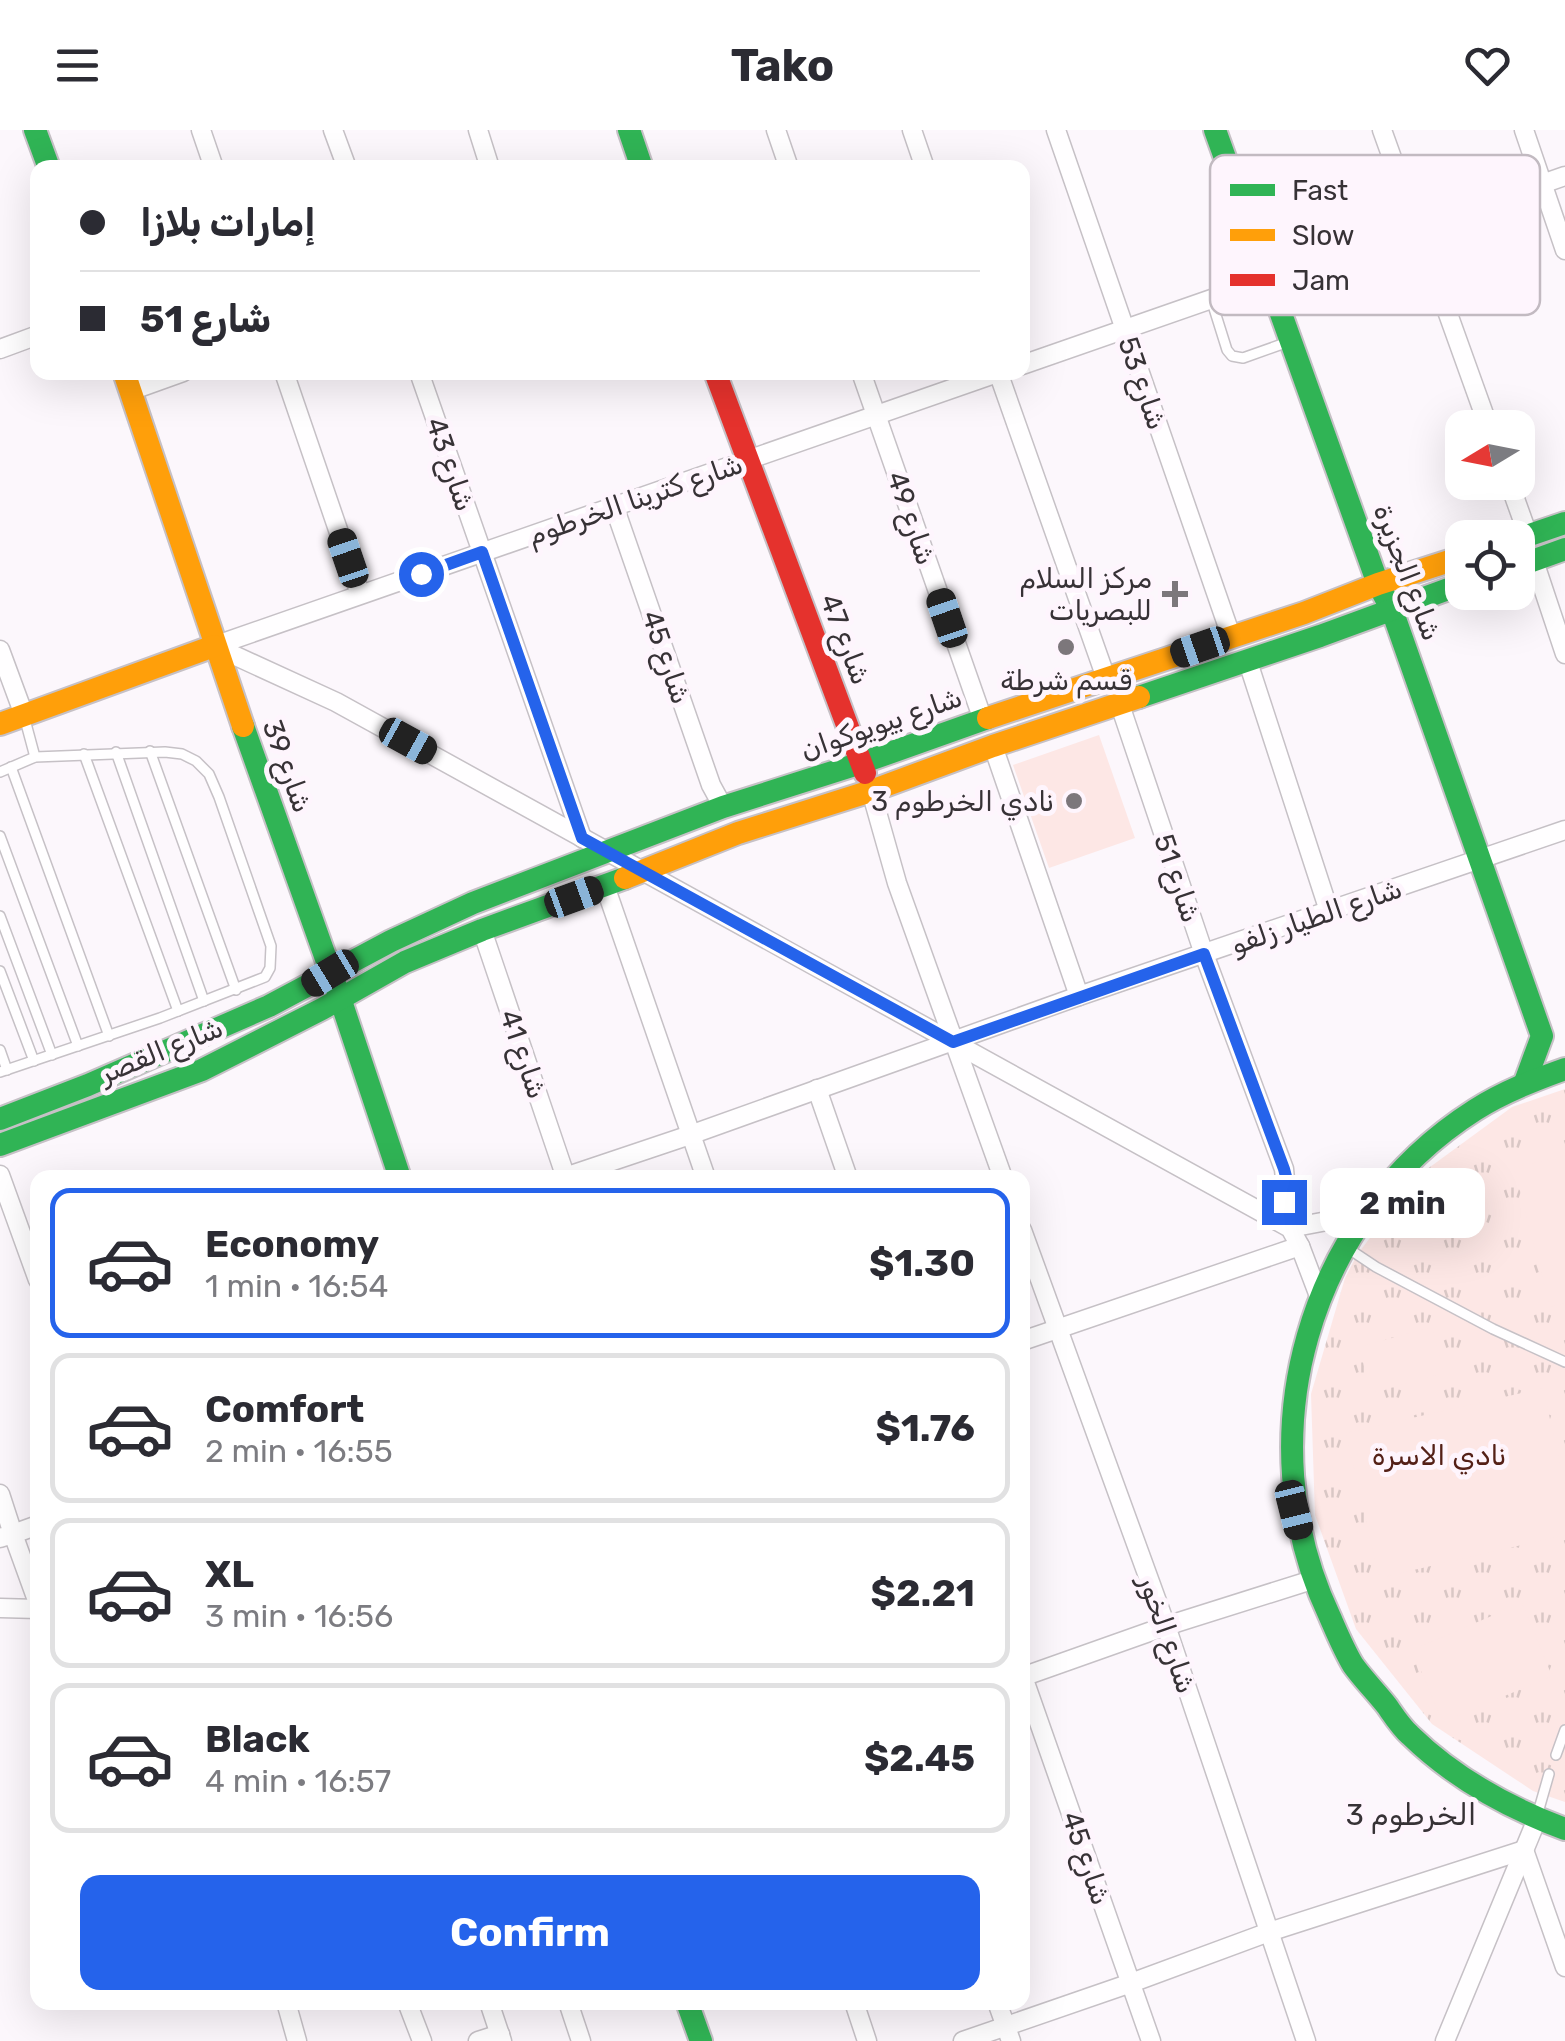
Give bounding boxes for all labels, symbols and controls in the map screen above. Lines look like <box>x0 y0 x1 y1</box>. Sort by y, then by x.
icon: menu <box>50 38 105 93</box>
icon: heart <box>1460 38 1515 93</box>
text: Tako <box>731 39 834 92</box>
legend <box>1210 155 1540 315</box>
text: Fast <box>1292 174 1348 207</box>
text: إمارات بلازا <box>140 200 316 246</box>
text: Slow <box>1292 219 1354 252</box>
text: Jam <box>1292 264 1350 297</box>
text: شارع 51 <box>140 296 271 342</box>
street label: شارع 53 <box>1108 332 1174 435</box>
north arrow <box>1445 410 1535 500</box>
map controls <box>1445 410 1535 610</box>
street label: شارع 43 <box>416 413 482 516</box>
street label: شارع كترينا الخرطوم <box>523 447 748 555</box>
street label: شارع 49 <box>877 467 943 570</box>
street label: شارع الجزيرة <box>1364 499 1449 646</box>
button: locate <box>1445 520 1535 610</box>
car <box>324 525 372 591</box>
route start <box>399 552 444 597</box>
place label: مركز السلام للبصريات <box>1019 562 1152 627</box>
marker: مركز السلام للبصريات <box>1162 581 1188 607</box>
car <box>923 585 971 651</box>
street label: شارع 47 <box>810 589 878 690</box>
street label: شارع 45 <box>632 606 698 709</box>
car <box>1167 623 1233 671</box>
marker: قسم شرطة <box>1055 636 1077 658</box>
place label: قسم شرطة <box>1000 664 1132 699</box>
street label: شارع بيويوكوان <box>796 680 967 769</box>
car <box>374 713 442 769</box>
street label: شارع 39 <box>253 715 319 818</box>
place label: نادي الخرطوم 3 <box>871 785 1054 821</box>
marker: نادي الخرطوم 3 <box>1063 790 1085 812</box>
street label: شارع 51 <box>1144 830 1208 928</box>
street label: شارع الطيار زلفو <box>1226 872 1407 964</box>
car <box>541 873 607 921</box>
car <box>297 945 363 1001</box>
street label: شارع 41 <box>490 1005 554 1104</box>
street label: شارع القصر <box>93 1011 229 1094</box>
callout: 2 min <box>1319 1167 1484 1237</box>
route end <box>1262 1180 1307 1225</box>
text: 2 min <box>1359 1184 1446 1222</box>
icon: car <box>85 1218 175 1308</box>
text: Economy <box>205 1221 379 1267</box>
text: $1.30 <box>869 1240 975 1286</box>
text: 1 min · 16:54 <box>205 1267 388 1305</box>
icon: car <box>85 1383 175 1473</box>
text: Comfort <box>205 1386 364 1432</box>
text: $1.76 <box>876 1405 975 1451</box>
text: 2 min · 16:55 <box>205 1432 393 1470</box>
park label: نادي الاسرة <box>1372 1439 1506 1475</box>
car <box>1272 1477 1316 1543</box>
icon: car <box>85 1548 175 1638</box>
text: XL <box>205 1551 254 1597</box>
street label: شارع الخور <box>1128 1569 1203 1699</box>
text: $2.21 <box>871 1570 975 1616</box>
text: 3 min · 16:56 <box>205 1597 393 1635</box>
icon: car <box>85 1713 175 1803</box>
text: Black <box>205 1716 310 1762</box>
text: $2.45 <box>864 1735 975 1781</box>
text: 4 min · 16:57 <box>205 1762 391 1800</box>
district label: الخرطوم 3 <box>1346 1797 1476 1834</box>
street label: شارع 45 <box>1052 1807 1118 1910</box>
button: Confirm <box>80 1875 980 1990</box>

